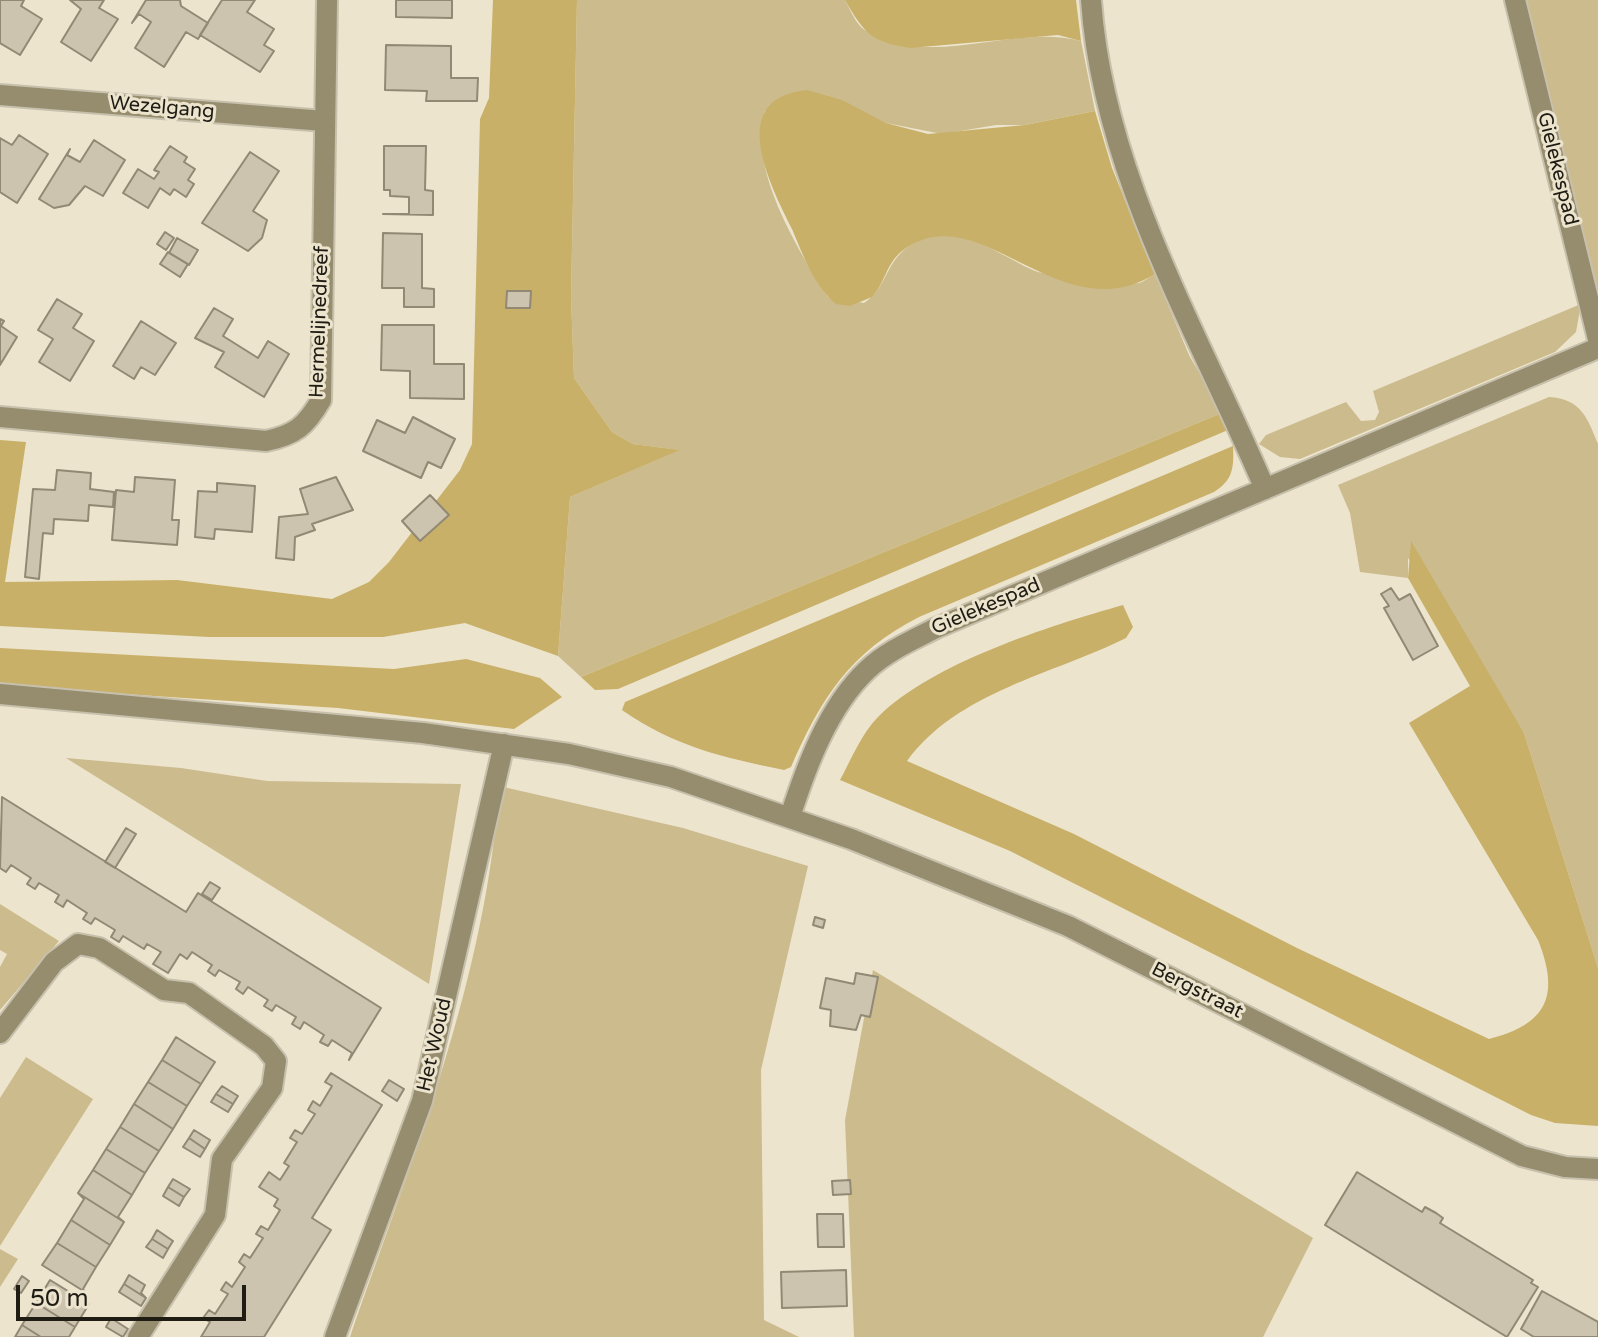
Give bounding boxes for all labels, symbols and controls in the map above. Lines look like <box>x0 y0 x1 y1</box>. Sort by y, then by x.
street label: Wezelgang <box>108 91 216 125</box>
street label: Gielekespad <box>1531 110 1583 228</box>
street label: Hermelijnedreef <box>305 245 335 399</box>
street label: Gielekespad <box>928 573 1044 641</box>
street label: Bergstraat <box>1147 958 1247 1024</box>
street label: Het Woud <box>413 996 457 1094</box>
scale bar <box>20 1269 250 1319</box>
text: 50 m <box>30 1284 88 1313</box>

